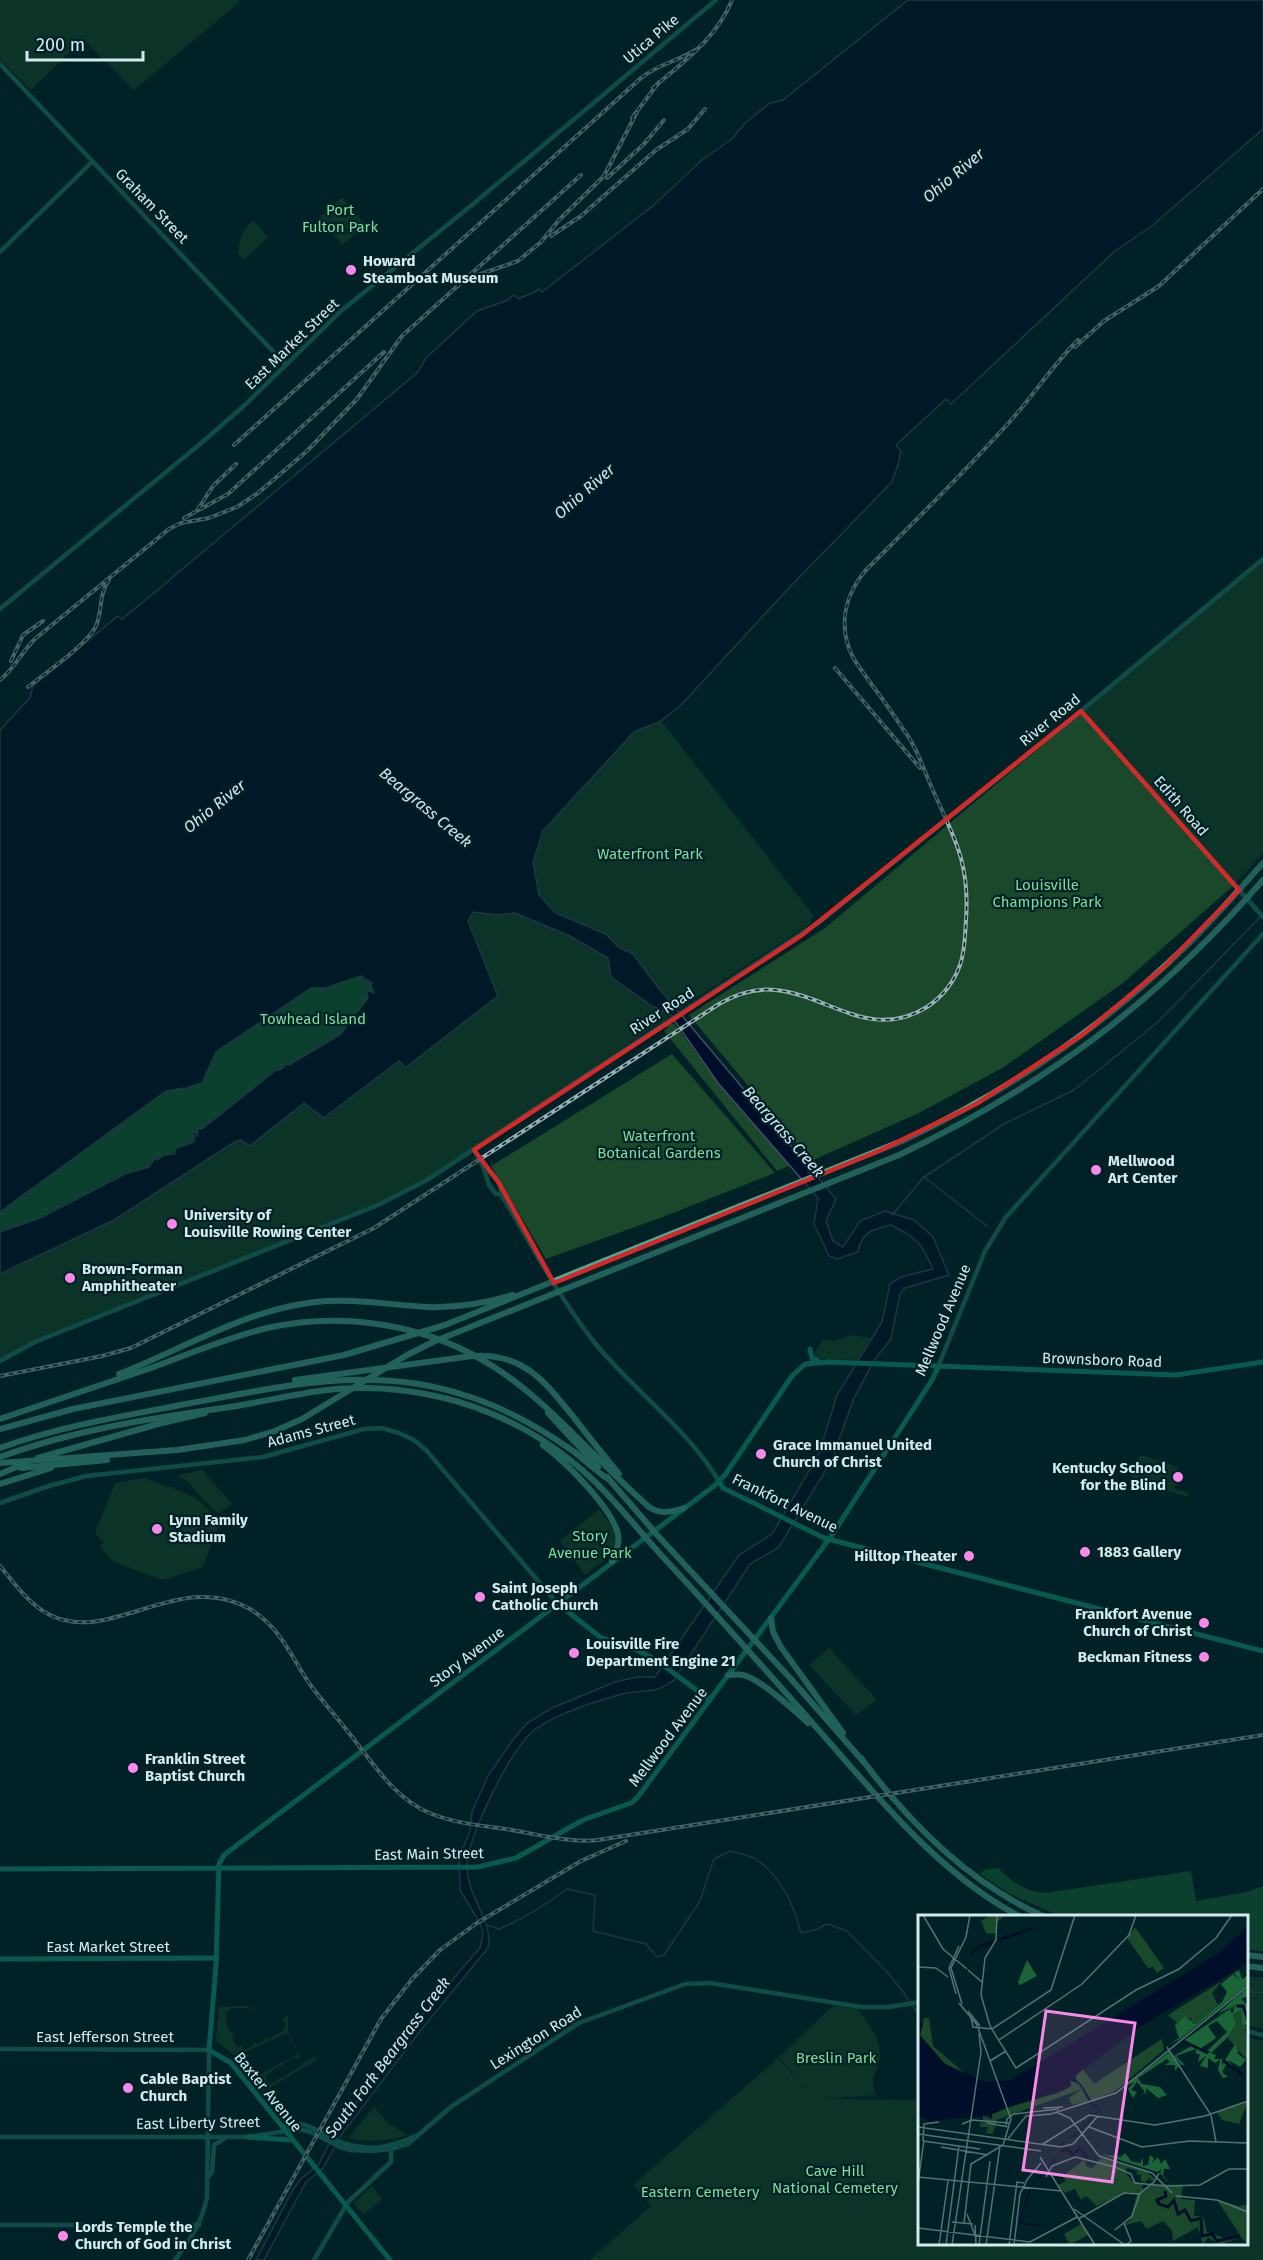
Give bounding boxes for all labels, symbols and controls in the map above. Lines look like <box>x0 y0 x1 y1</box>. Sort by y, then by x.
street label: Utica Pike <box>619 10 683 68</box>
scale bar <box>27 24 142 62</box>
text: 200 m <box>36 34 85 56</box>
water label: Ohio River <box>919 144 989 207</box>
street label: Graham Street <box>112 165 193 248</box>
park label: Port Fulton Park <box>302 201 378 236</box>
place label: Howard Steamboat Museum <box>363 252 498 287</box>
marker: Howard Steamboat Museum <box>344 263 358 277</box>
street label: East Market Street <box>241 294 343 393</box>
water label: Ohio River <box>550 459 619 523</box>
street label: River Road <box>1016 690 1084 750</box>
water label: Beargrass Creek <box>376 763 476 852</box>
street label: Edith Road <box>1150 772 1212 840</box>
water label: Ohio River <box>179 775 250 837</box>
park label: Waterfront Park <box>597 845 703 863</box>
park label: Louisville Champions Park <box>992 876 1102 911</box>
street label: River Road <box>626 984 698 1038</box>
park label: Towhead Island <box>260 1010 366 1028</box>
water label: Beargrass Creek <box>739 1082 829 1181</box>
park label: Waterfront Botanical Gardens <box>597 1127 721 1162</box>
place label: Mellwood Art Center <box>1107 1152 1178 1187</box>
marker: Mellwood Art Center <box>1089 1163 1103 1177</box>
place label: University of Louisville Rowing Center <box>184 1206 352 1241</box>
marker: University of Louisville Rowing Center <box>165 1217 179 1231</box>
place label: Brown-Forman Amphitheater <box>81 1260 183 1295</box>
street label: Mellwood Avenue <box>911 1261 975 1379</box>
marker: Brown-Forman Amphitheater <box>63 1271 77 1285</box>
street label: Brownsboro Road <box>1042 1349 1162 1371</box>
street label: Adams Street <box>265 1410 357 1451</box>
place label: Grace Immanuel United Church of Christ <box>773 1436 932 1471</box>
marker: Grace Immanuel United Church of Christ <box>754 1447 768 1461</box>
place label: Kentucky School for the Blind <box>1052 1459 1167 1494</box>
street label: Frankfort Avenue <box>729 1470 841 1536</box>
marker: Kentucky School for the Blind <box>1171 1470 1185 1484</box>
place label: Lynn Family Stadium <box>169 1511 248 1546</box>
marker: Lynn Family Stadium <box>150 1522 164 1536</box>
park label: Story Avenue Park <box>548 1527 632 1562</box>
place label: 1883 Gallery <box>1097 1543 1182 1561</box>
marker: 1883 Gallery <box>1078 1545 1092 1559</box>
place label: Hilltop Theater <box>854 1547 958 1565</box>
marker: Hilltop Theater <box>962 1549 976 1563</box>
place label: Saint Joseph Catholic Church <box>492 1579 598 1614</box>
marker: Saint Joseph Catholic Church <box>473 1590 487 1604</box>
place label: Frankfort Avenue Church of Christ <box>1075 1605 1192 1640</box>
marker: Frankfort Avenue Church of Christ <box>1197 1616 1211 1630</box>
street label: Story Avenue <box>426 1623 508 1691</box>
place label: Louisville Fire Department Engine 21 <box>586 1635 736 1670</box>
marker: Louisville Fire Department Engine 21 <box>567 1646 581 1660</box>
place label: Beckman Fitness <box>1078 1648 1192 1666</box>
marker: Beckman Fitness <box>1197 1650 1211 1664</box>
street label: Mellwood Avenue <box>625 1684 711 1790</box>
place label: Franklin Street Baptist Church <box>145 1750 246 1785</box>
marker: Franklin Street Baptist Church <box>126 1761 140 1775</box>
street label: East Main Street <box>374 1844 485 1864</box>
inset map <box>918 1915 1248 2245</box>
street label: East Market Street <box>46 1938 170 1956</box>
water label: South Fork Beargrass Creek <box>320 1973 454 2142</box>
street label: Lexington Road <box>487 2003 585 2073</box>
street label: East Jefferson Street <box>36 2028 175 2046</box>
street label: Baxter Avenue <box>230 2048 306 2136</box>
park label: Breslin Park <box>796 2049 877 2067</box>
place label: Cable Baptist Church <box>140 2070 232 2105</box>
marker: Cable Baptist Church <box>121 2081 135 2095</box>
street label: East Liberty Street <box>136 2113 261 2133</box>
park label: Cave Hill National Cemetery <box>772 2162 899 2197</box>
park label: Eastern Cemetery <box>641 2183 760 2201</box>
place label: Lords Temple the Church of God in Christ <box>75 2218 231 2253</box>
marker: Lords Temple the Church of God in Christ <box>56 2229 70 2243</box>

